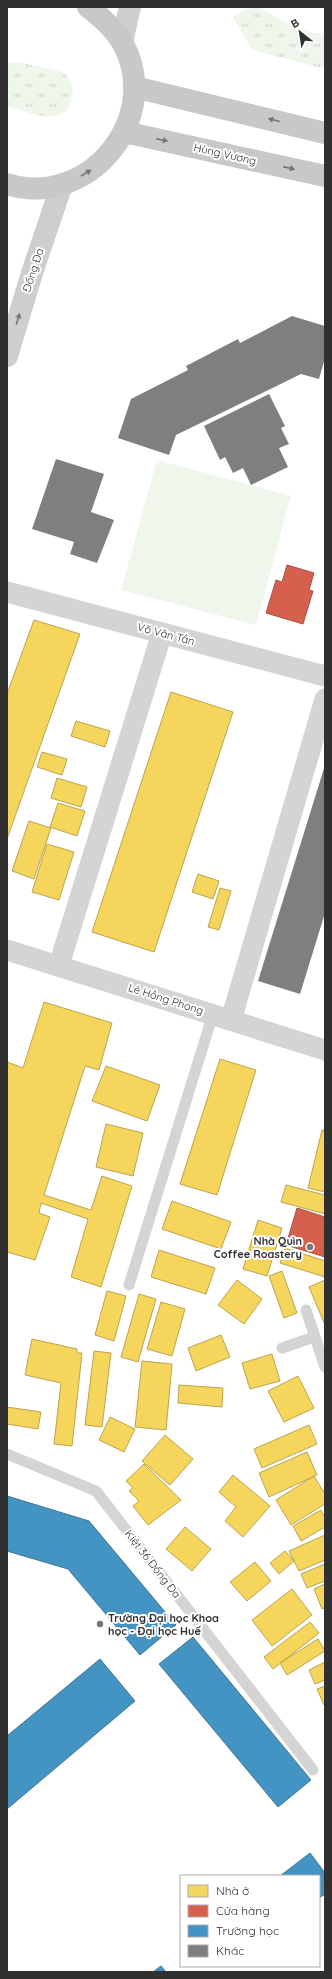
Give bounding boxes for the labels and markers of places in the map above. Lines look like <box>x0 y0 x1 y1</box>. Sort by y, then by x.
place label: Nhà Quìn Coffee Roastery <box>214 1234 302 1261</box>
marker: Nhà Quìn Coffee Roastery <box>305 1242 315 1252</box>
place label: Trường Đại học Khoa học - Đại học Huế <box>108 1611 219 1638</box>
marker: Trường Đại học Khoa học - Đại học Huế <box>95 1619 105 1629</box>

